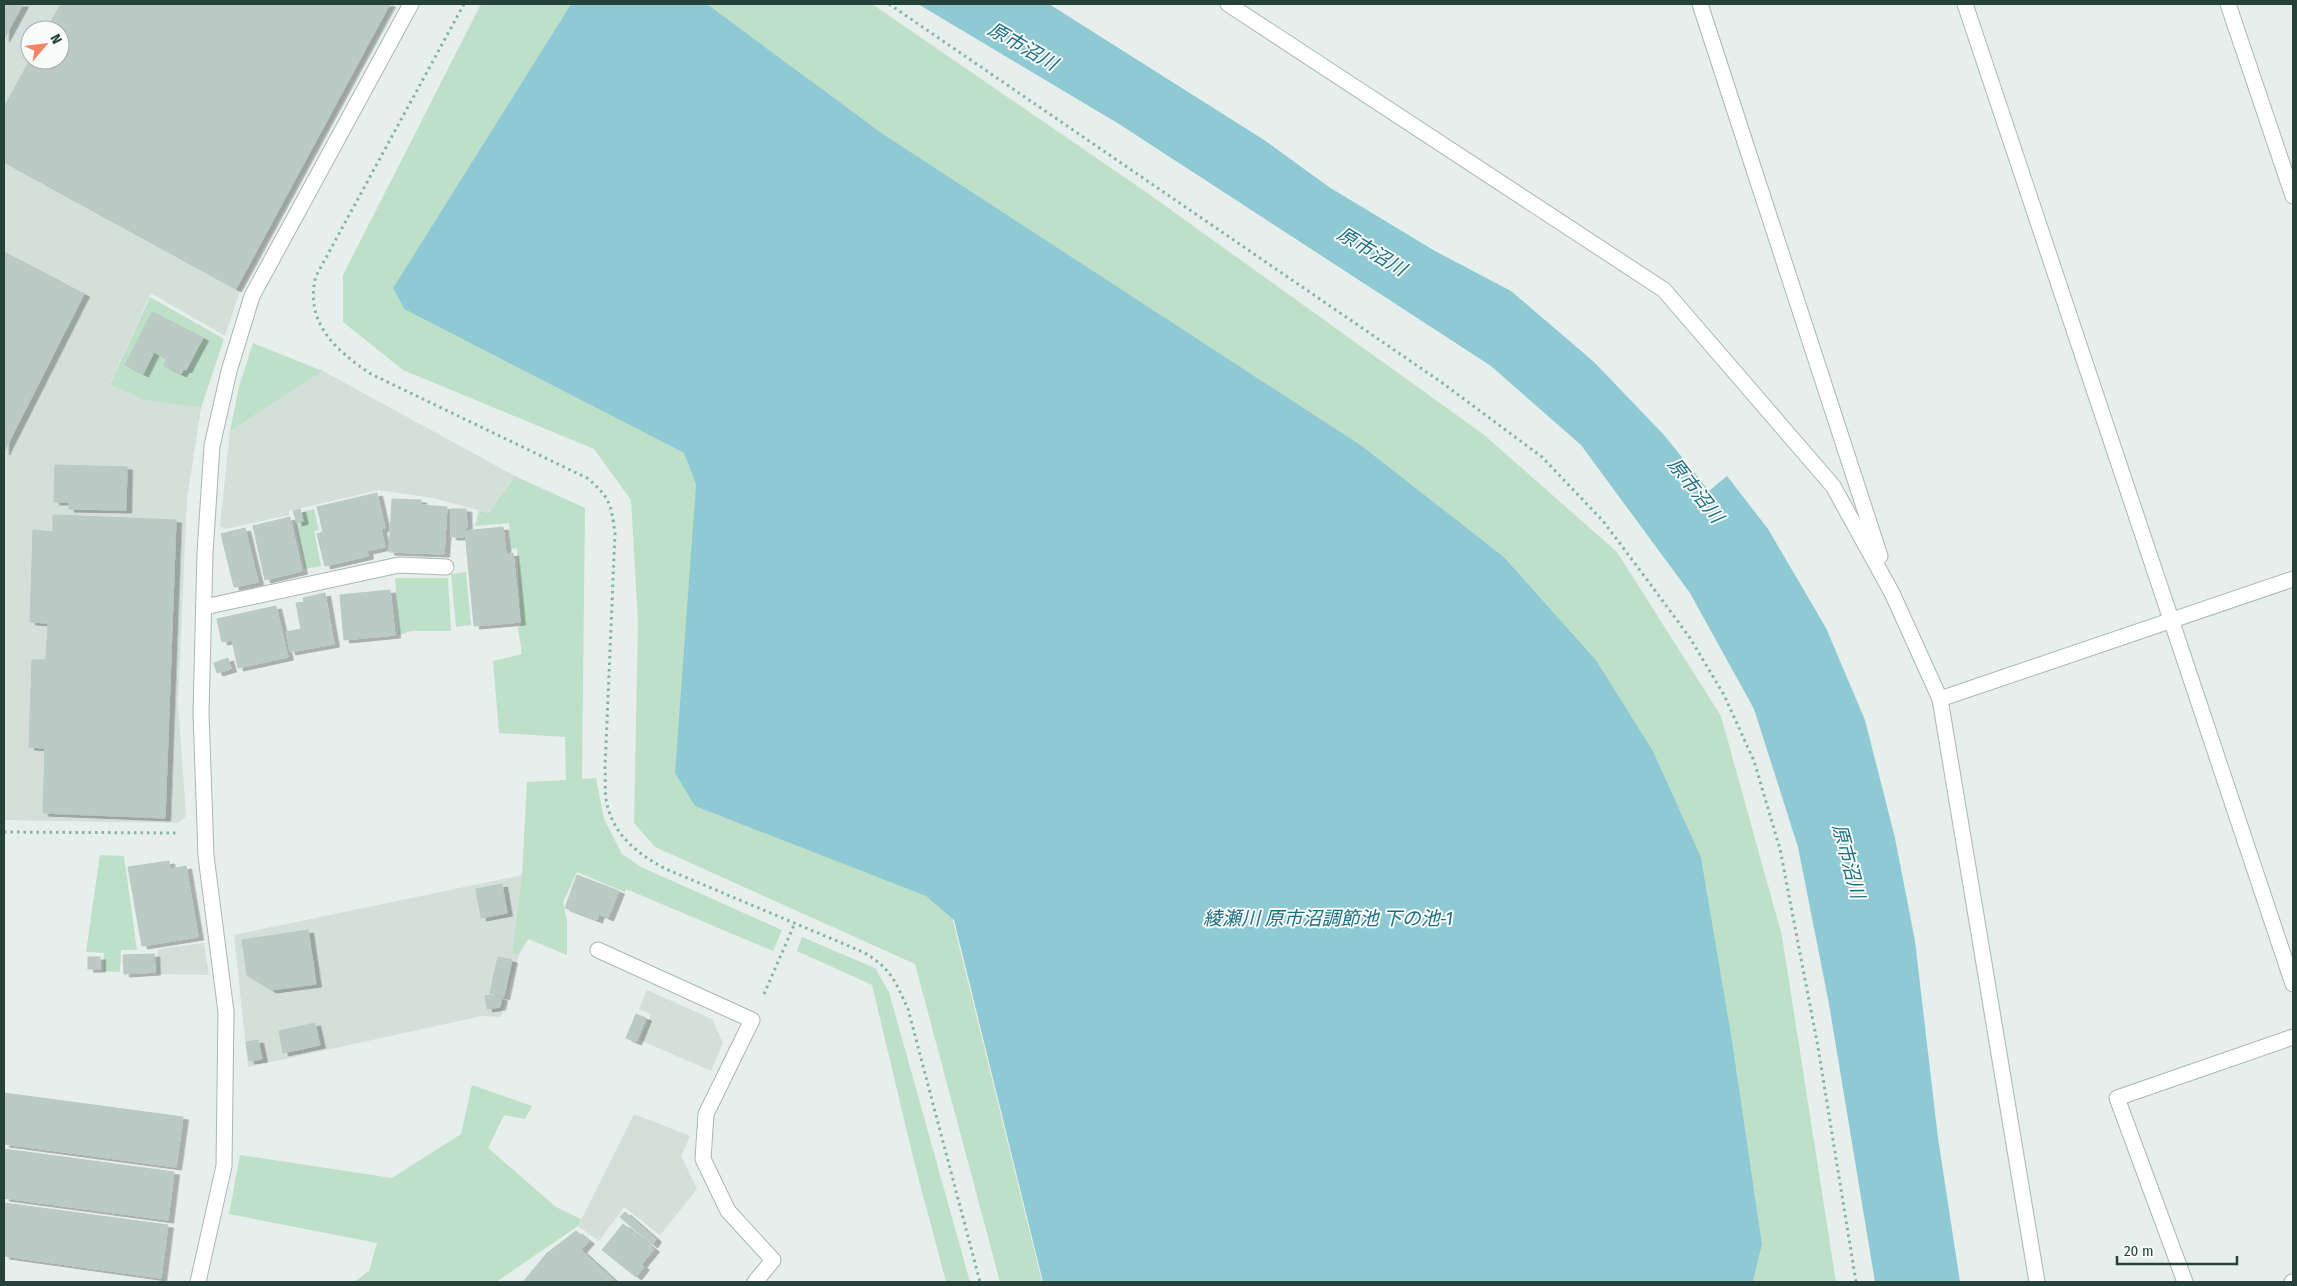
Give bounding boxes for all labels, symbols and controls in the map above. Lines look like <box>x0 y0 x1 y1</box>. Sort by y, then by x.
water label: 原市沼川 <box>984 17 1063 76</box>
north arrow <box>20 20 70 70</box>
text: N <box>47 31 66 47</box>
water label: 原市沼川 <box>1333 222 1412 282</box>
water label: 原市沼川 <box>1663 453 1729 529</box>
water label: 原市沼川 <box>1828 821 1870 903</box>
water label: 綾瀬川 原市沼調節池 下の池-1 <box>1203 907 1453 930</box>
scale bar <box>2117 1234 2237 1266</box>
text: 20 m <box>2124 1242 2154 1260</box>

